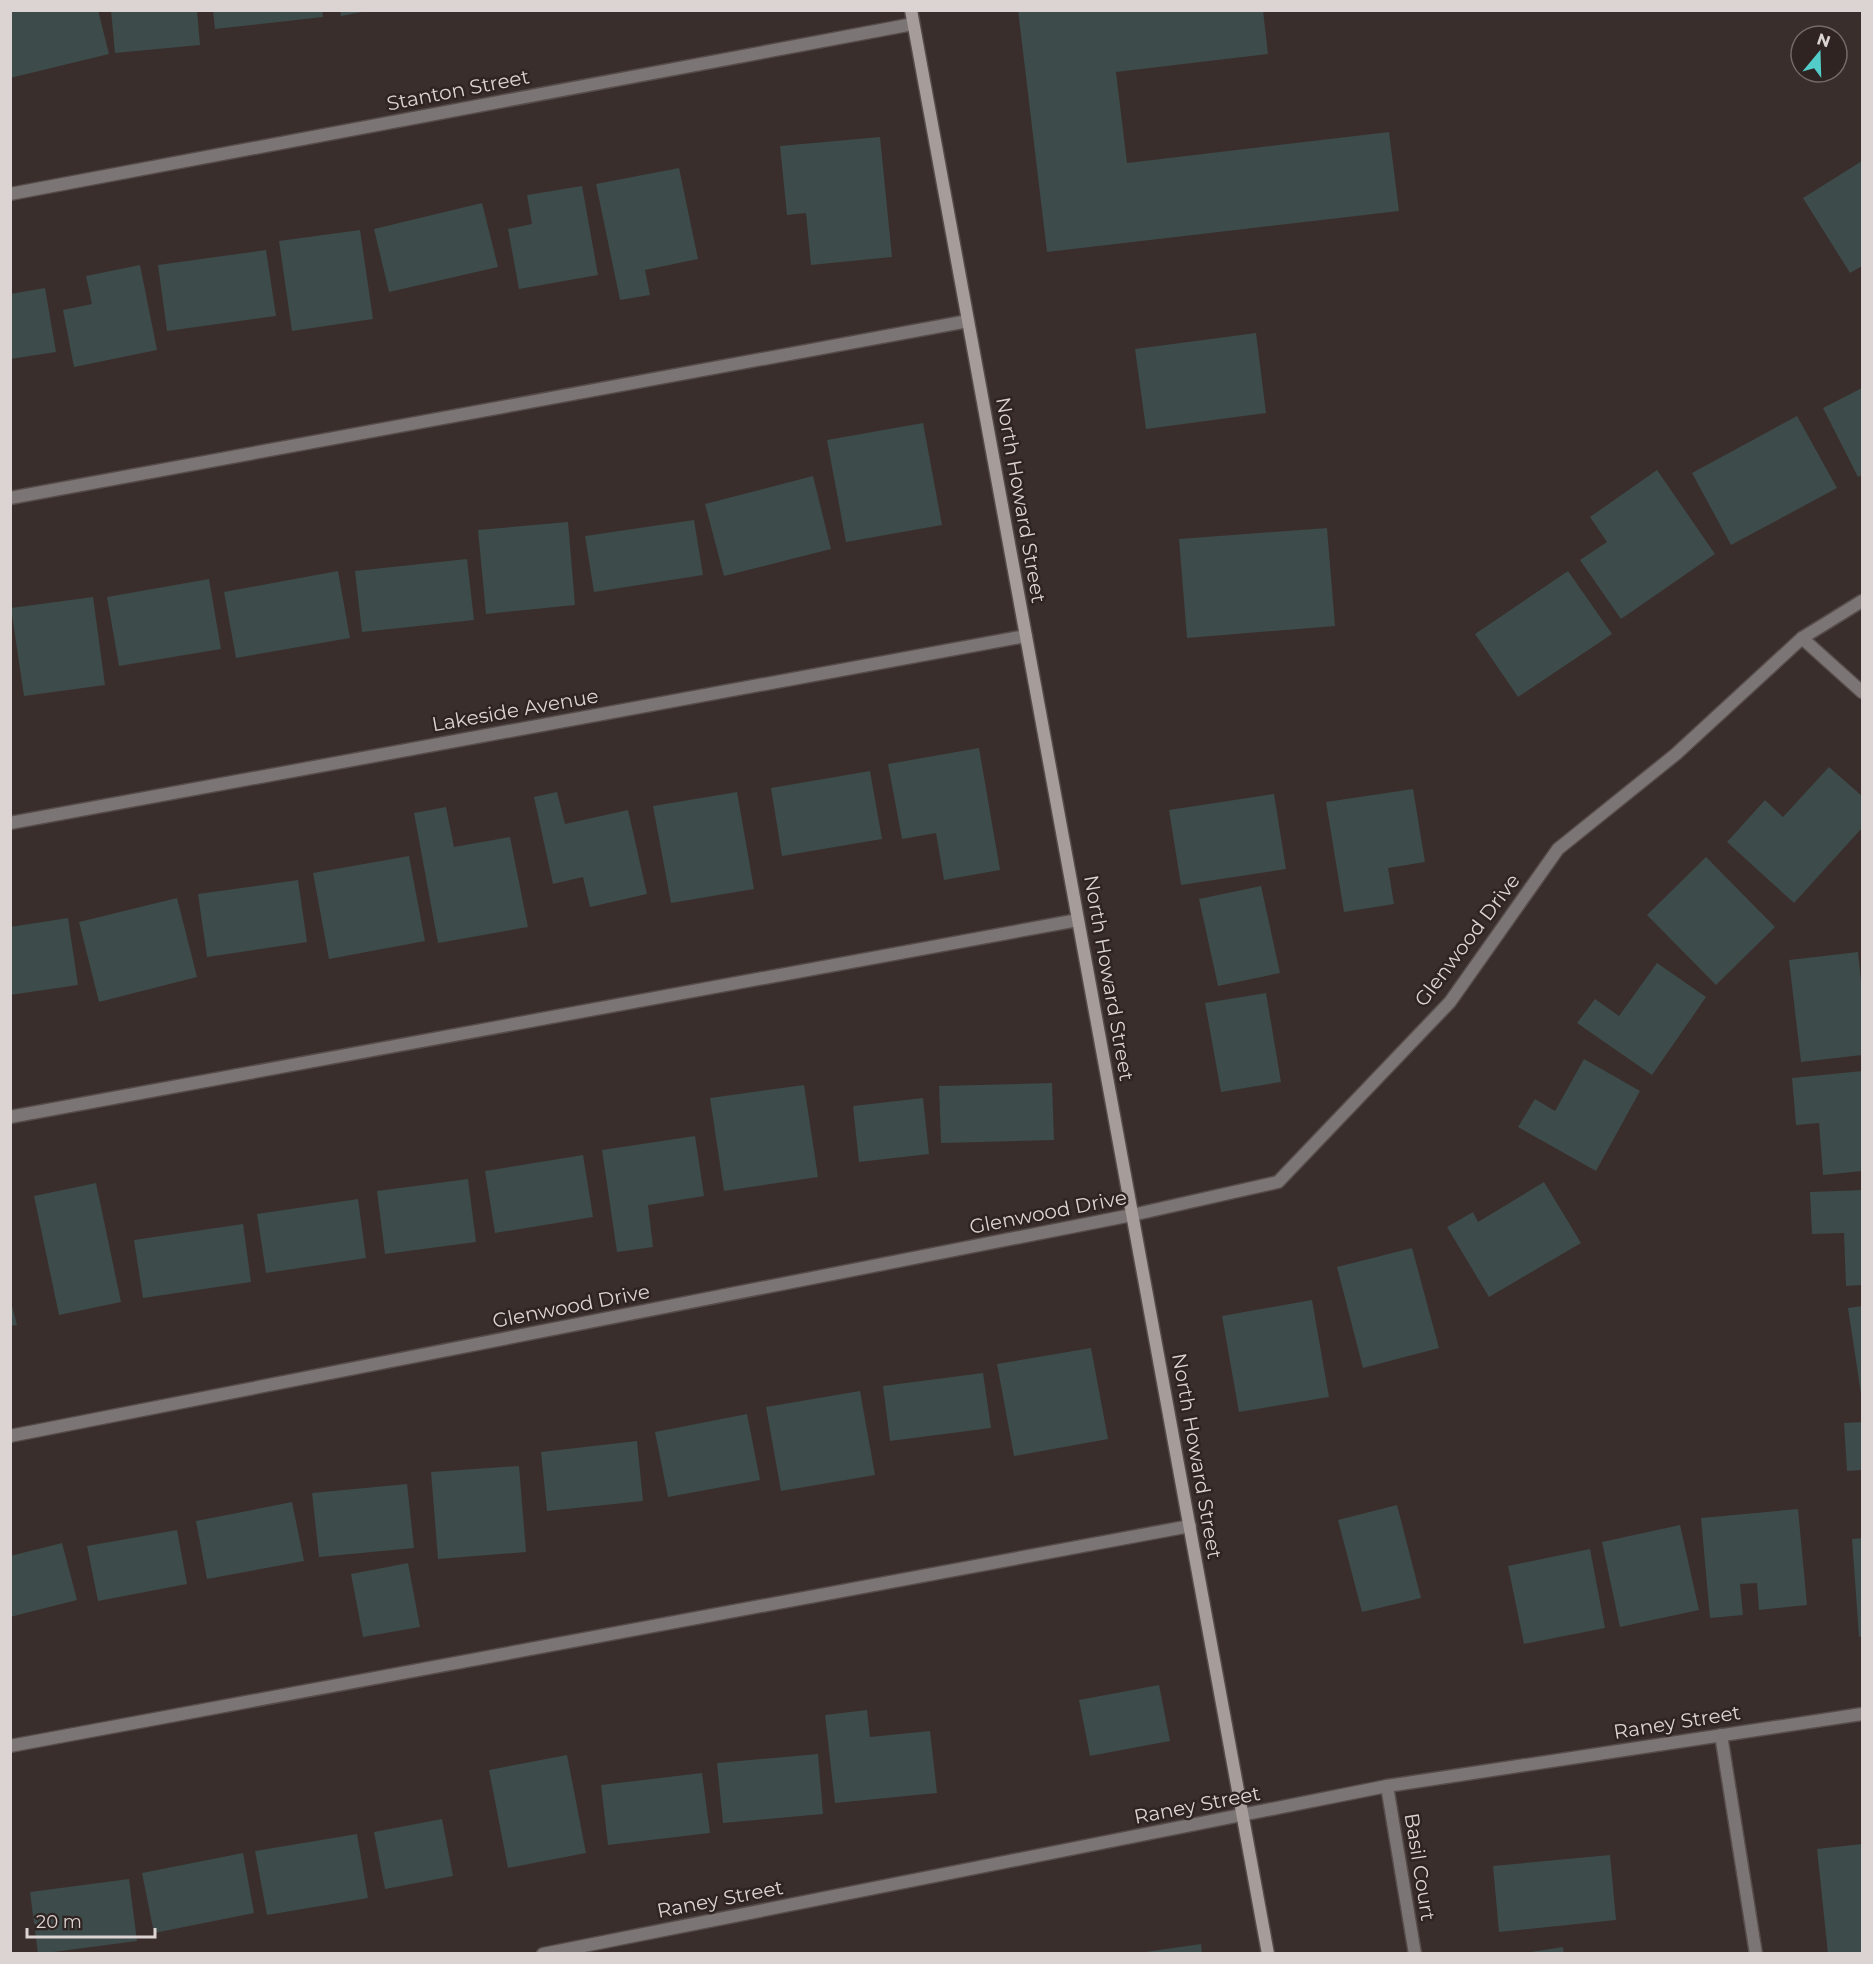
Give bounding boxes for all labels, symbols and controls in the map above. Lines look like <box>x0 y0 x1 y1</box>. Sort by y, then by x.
north arrow <box>1789 24 1849 84</box>
text: N <box>1815 29 1833 51</box>
street label: Stanton Street <box>385 64 531 116</box>
street label: North Howard Street <box>991 395 1051 605</box>
street label: Lakeside Avenue <box>430 684 600 736</box>
street label: Glenwood Drive <box>1409 869 1525 1011</box>
street label: North Howard Street <box>1079 873 1139 1083</box>
street label: Glenwood Drive <box>967 1185 1129 1239</box>
street label: Glenwood Drive <box>490 1279 652 1333</box>
street label: North Howard Street <box>1167 1351 1227 1561</box>
street label: Raney Street <box>1612 1700 1742 1744</box>
street label: Raney Street <box>1132 1781 1262 1829</box>
street label: Basil Court <box>1400 1811 1440 1923</box>
street label: Raney Street <box>655 1875 785 1923</box>
scale bar <box>27 1901 154 1939</box>
text: 20 m <box>36 1911 82 1933</box>

